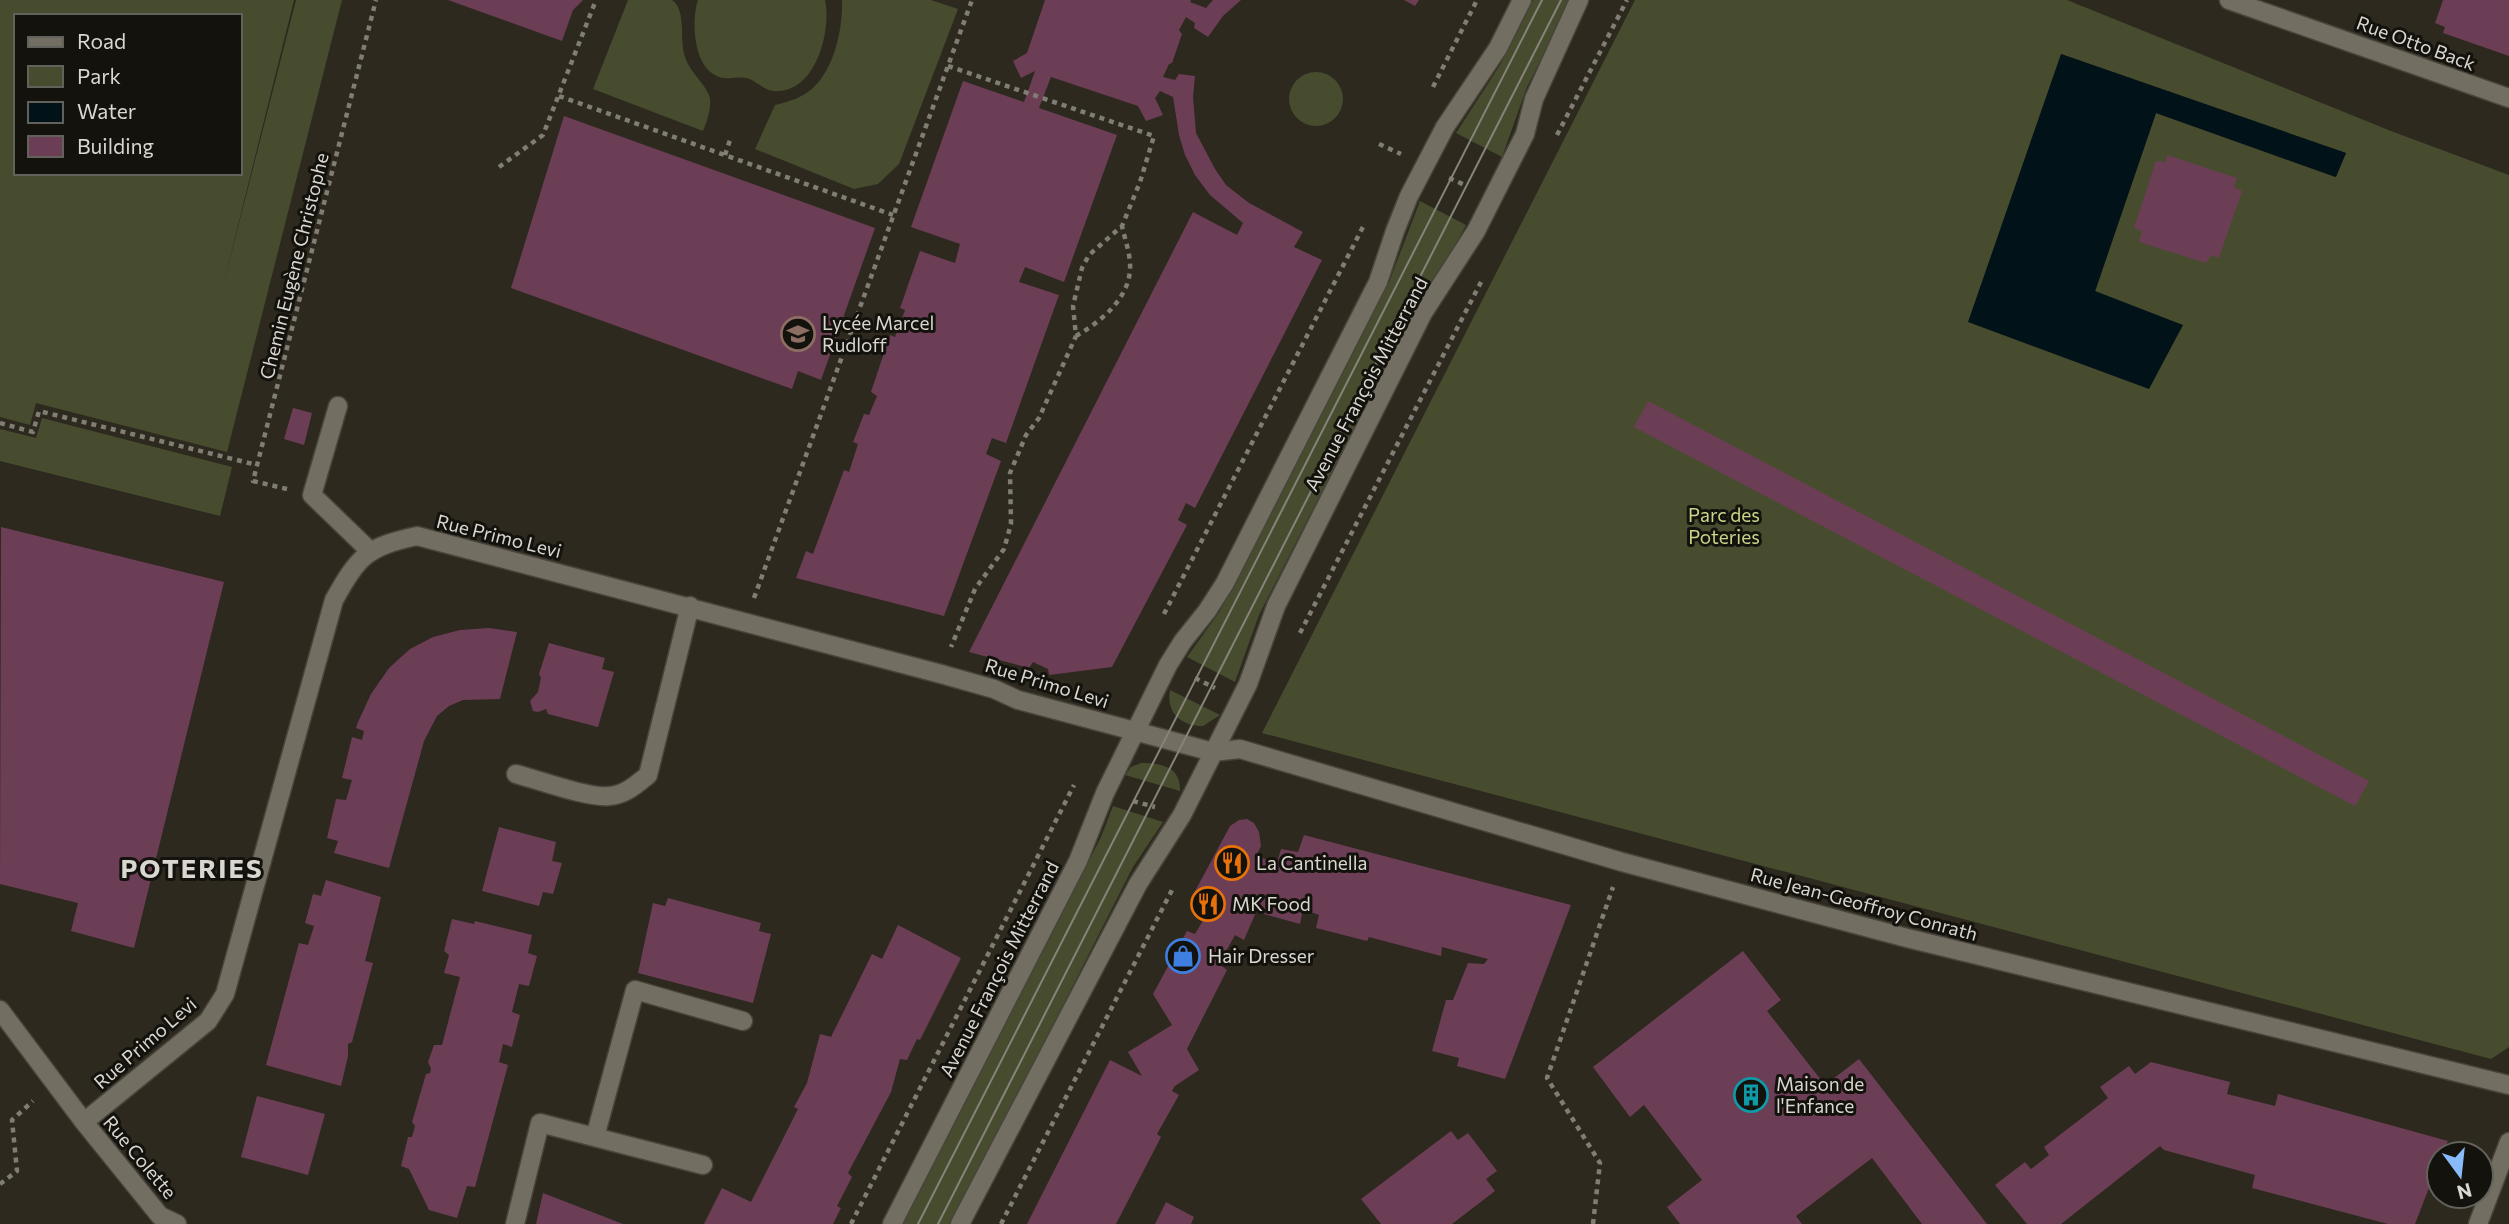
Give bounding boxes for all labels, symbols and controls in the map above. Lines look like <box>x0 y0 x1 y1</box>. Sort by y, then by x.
street label: Rue Otto Back <box>2354 10 2479 75</box>
legend <box>14 14 242 175</box>
text: Road <box>77 28 126 53</box>
text: Park <box>77 63 121 88</box>
text: Water <box>77 98 136 123</box>
text: Building <box>77 133 154 158</box>
street label: Chemin Eugène Christophe <box>254 150 333 382</box>
street label: Avenue François Mitterrand <box>1299 273 1432 495</box>
place label: Lycée Marcel Rudloff <box>822 311 934 356</box>
school or university icon: Lycée Marcel Rudloff <box>779 315 817 353</box>
park label: Parc des Poteries <box>1688 503 1760 548</box>
street label: Rue Primo Levi <box>434 509 564 562</box>
street label: Rue Primo Levi <box>983 653 1112 712</box>
restaurant icon: La Cantinella <box>1213 844 1251 882</box>
place label: La Cantinella <box>1256 851 1367 874</box>
district label: POTERIES <box>120 852 264 883</box>
street label: Avenue François Mitterrand <box>934 857 1063 1081</box>
street label: Rue Jean-Geoffroy Conrath <box>1748 862 1980 945</box>
restaurant icon: MK Food <box>1189 885 1227 923</box>
place label: MK Food <box>1232 892 1311 915</box>
shop icon: Hair Dresser <box>1164 937 1202 975</box>
place label: Hair Dresser <box>1208 944 1315 967</box>
street label: Rue Primo Levi <box>89 992 201 1093</box>
place label: Maison de l'Enfance <box>1776 1072 1864 1117</box>
building icon: Maison de l'Enfance <box>1732 1076 1770 1114</box>
street label: Rue Colette <box>99 1110 182 1203</box>
north arrow <box>2425 1140 2495 1210</box>
text: N <box>2455 1179 2474 1205</box>

